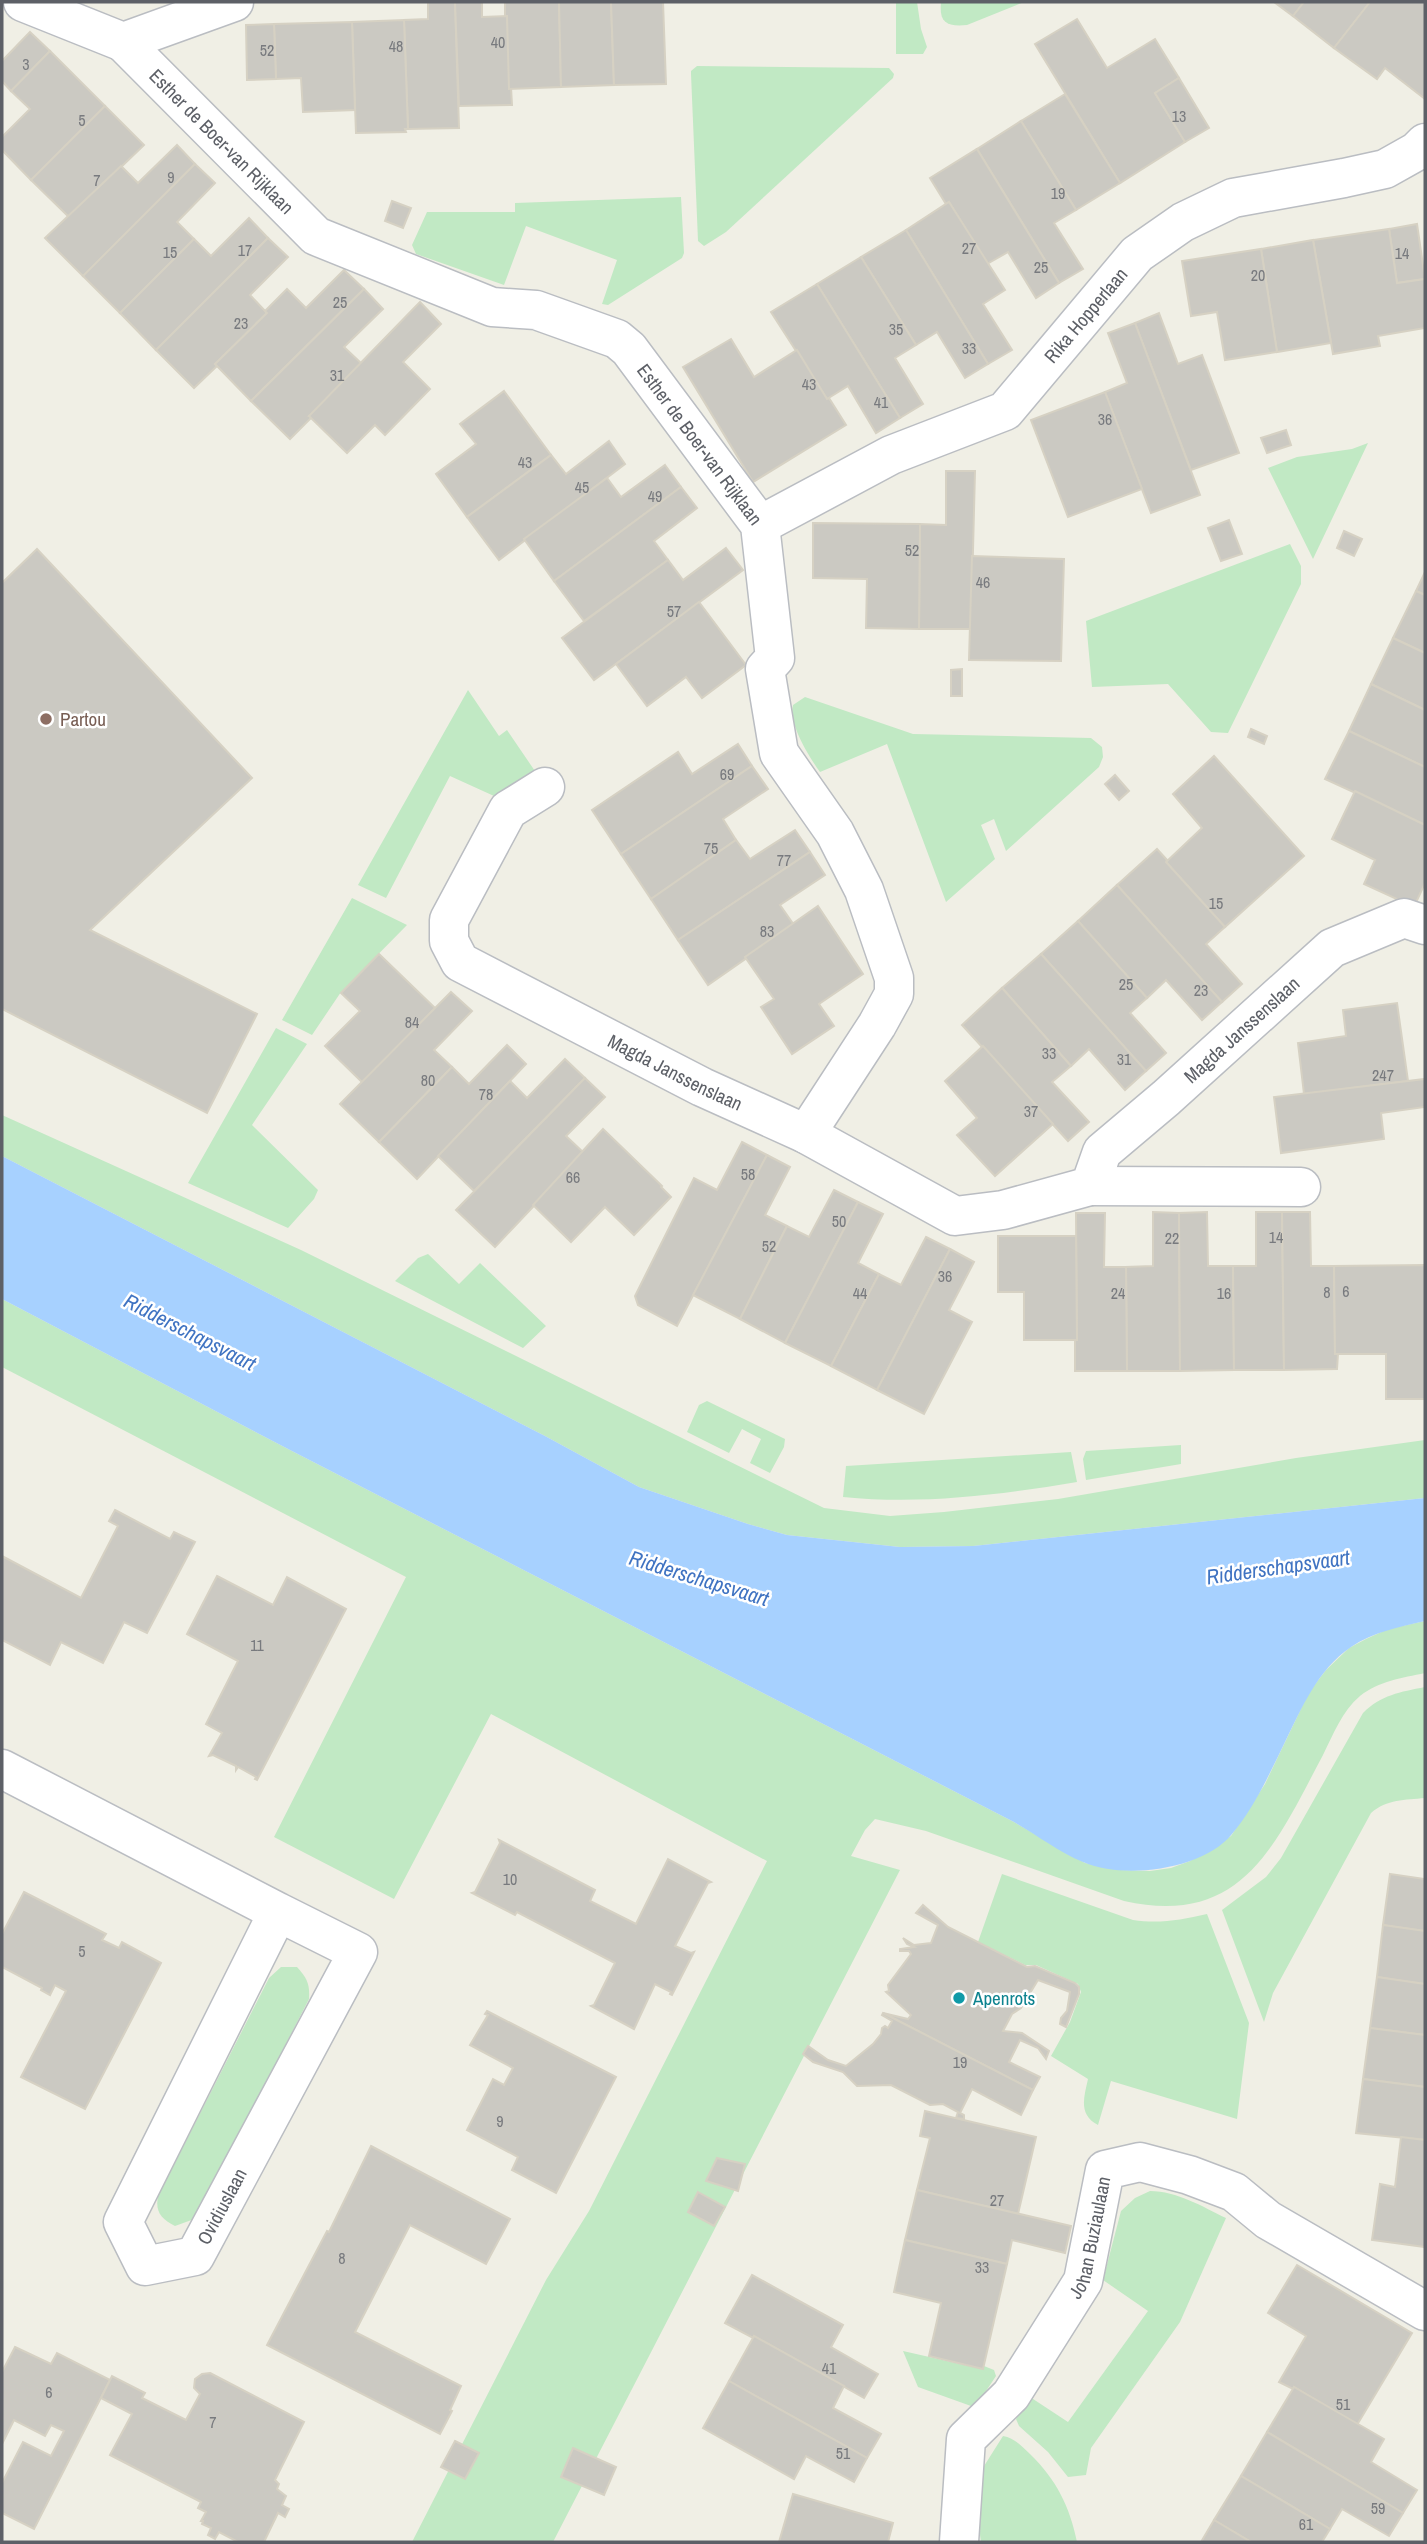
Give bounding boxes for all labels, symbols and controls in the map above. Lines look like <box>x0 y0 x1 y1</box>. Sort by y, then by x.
house number: 40 <box>491 31 505 53</box>
house number: 48 <box>389 35 403 57</box>
house number: 52 <box>260 39 274 61</box>
house number: 3 <box>22 53 30 75</box>
street label: Esther de Boer-van Rijklaan <box>144 63 300 220</box>
house number: 13 <box>1172 105 1186 127</box>
house number: 5 <box>78 109 86 131</box>
house number: 9 <box>167 166 175 188</box>
house number: 7 <box>93 169 101 191</box>
house number: 19 <box>1051 182 1065 204</box>
house number: 27 <box>962 237 976 259</box>
house number: 17 <box>238 239 252 261</box>
house number: 15 <box>163 241 177 263</box>
house number: 14 <box>1395 242 1409 264</box>
house number: 25 <box>1034 256 1048 278</box>
street label: Rika Hopperlaan <box>1038 262 1133 368</box>
house number: 20 <box>1251 264 1265 286</box>
house number: 25 <box>333 291 347 313</box>
house number: 23 <box>234 312 248 334</box>
house number: 35 <box>889 318 903 340</box>
house number: 33 <box>962 337 976 359</box>
street label: Esther de Boer-van Rijklaan <box>631 358 769 530</box>
house number: 31 <box>330 364 345 386</box>
house number: 43 <box>802 373 816 395</box>
house number: 41 <box>874 391 889 413</box>
house number: 36 <box>1098 408 1112 430</box>
house number: 43 <box>518 451 532 473</box>
house number: 45 <box>575 476 589 498</box>
house number: 49 <box>648 485 662 507</box>
house number: 52 <box>905 539 919 561</box>
house number: 46 <box>976 571 990 593</box>
house number: 57 <box>667 600 681 622</box>
place label: Partou <box>60 706 106 732</box>
marker: Partou <box>38 711 54 727</box>
house number: 69 <box>720 763 734 785</box>
house number: 75 <box>704 837 718 859</box>
house number: 77 <box>777 849 791 871</box>
house number: 15 <box>1209 892 1223 914</box>
house number: 83 <box>760 920 774 942</box>
street label: Magda Janssenslaan <box>1178 971 1305 1089</box>
house number: 25 <box>1119 973 1133 995</box>
house number: 23 <box>1194 979 1208 1001</box>
house number: 84 <box>405 1011 419 1033</box>
street label: Magda Janssenslaan <box>603 1028 747 1117</box>
house number: 33 <box>1042 1042 1056 1064</box>
house number: 31 <box>1117 1048 1132 1070</box>
house number: 247 <box>1372 1064 1394 1086</box>
house number: 80 <box>421 1069 435 1091</box>
house number: 78 <box>479 1083 493 1105</box>
house number: 37 <box>1024 1100 1038 1122</box>
house number: 58 <box>741 1163 755 1185</box>
house number: 66 <box>566 1166 580 1188</box>
house number: 50 <box>832 1210 846 1232</box>
house number: 14 <box>1269 1226 1283 1248</box>
house number: 22 <box>1165 1227 1179 1249</box>
house number: 52 <box>762 1235 776 1257</box>
house number: 36 <box>938 1265 952 1287</box>
house number: 6 <box>1342 1280 1350 1302</box>
house number: 8 <box>1323 1281 1331 1303</box>
house number: 44 <box>853 1282 867 1304</box>
house number: 24 <box>1111 1282 1125 1304</box>
house number: 16 <box>1217 1282 1231 1304</box>
water label: Ridderschapsvaart <box>119 1286 262 1378</box>
water label: Ridderschapsvaart <box>1204 1542 1353 1591</box>
water label: Ridderschapsvaart <box>626 1543 773 1613</box>
house number: 11 <box>250 1634 265 1656</box>
house number: 10 <box>503 1868 517 1890</box>
house number: 5 <box>78 1940 86 1962</box>
place label: Apenrots <box>972 1985 1036 2011</box>
marker: Apenrots <box>951 1990 967 2006</box>
house number: 19 <box>953 2051 967 2073</box>
house number: 9 <box>496 2110 504 2132</box>
street label: Ovidiuslaan <box>191 2163 253 2249</box>
street label: Johan Buziaulaan <box>1062 2174 1116 2304</box>
house number: 27 <box>990 2189 1004 2211</box>
house number: 8 <box>338 2247 346 2269</box>
house number: 33 <box>975 2256 989 2278</box>
house number: 41 <box>822 2357 837 2379</box>
house number: 6 <box>45 2381 53 2403</box>
house number: 51 <box>1336 2393 1351 2415</box>
house number: 7 <box>209 2411 217 2433</box>
house number: 51 <box>836 2442 851 2464</box>
house number: 59 <box>1371 2497 1385 2519</box>
house number: 61 <box>1299 2513 1314 2535</box>

